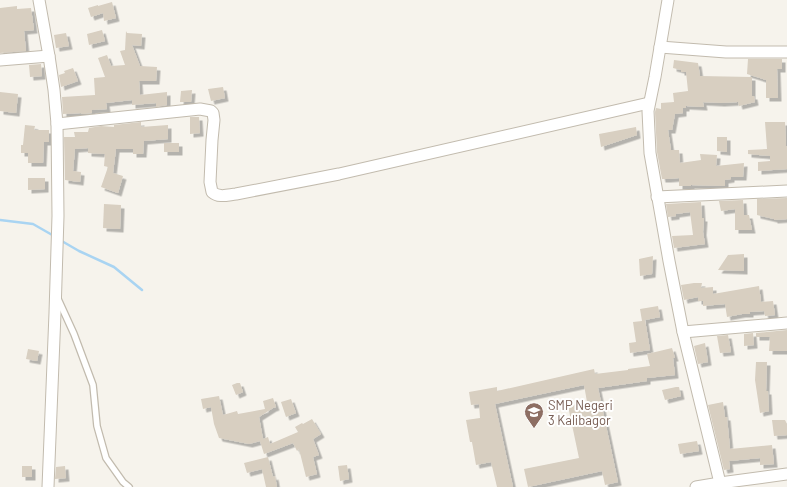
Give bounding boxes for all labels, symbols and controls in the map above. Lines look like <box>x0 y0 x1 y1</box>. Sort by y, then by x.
place label: SMP Negeri 3 Kalibagor <box>548 397 613 428</box>
school or university icon: SMP Negeri 3 Kalibagor <box>523 401 545 429</box>

